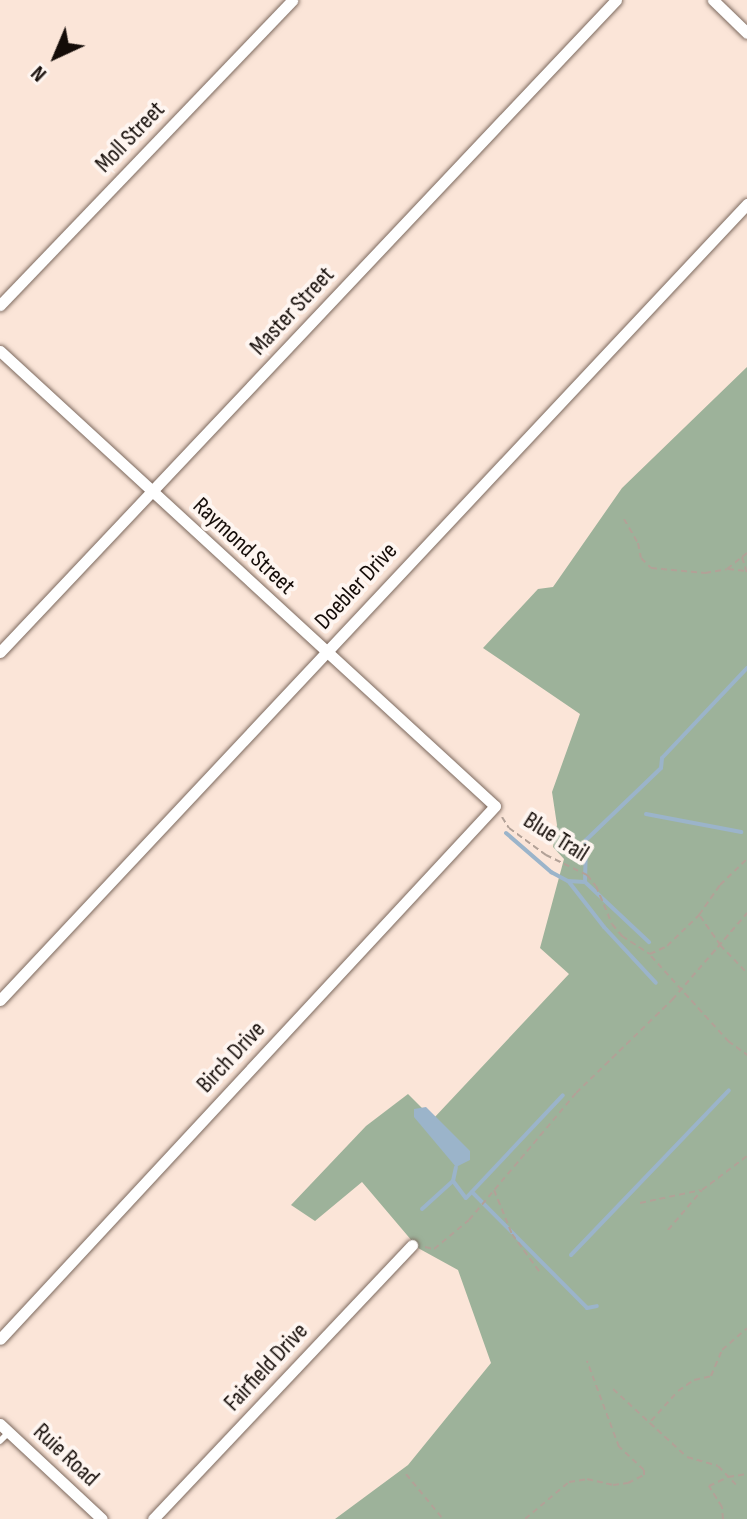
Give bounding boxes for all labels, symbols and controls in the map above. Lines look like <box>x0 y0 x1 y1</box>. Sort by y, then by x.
north arrow <box>16 16 96 96</box>
text: N <box>25 60 53 87</box>
street label: Moll Street <box>89 95 171 179</box>
street label: Master Street <box>244 261 340 361</box>
street label: Raymond Street <box>187 491 301 601</box>
street label: Doebler Drive <box>309 537 403 635</box>
street label: Blue Trail <box>518 806 594 868</box>
street label: Birch Drive <box>191 1015 271 1099</box>
street label: Fairfield Drive <box>218 1317 314 1417</box>
street label: Ruie Road <box>27 1418 105 1492</box>

